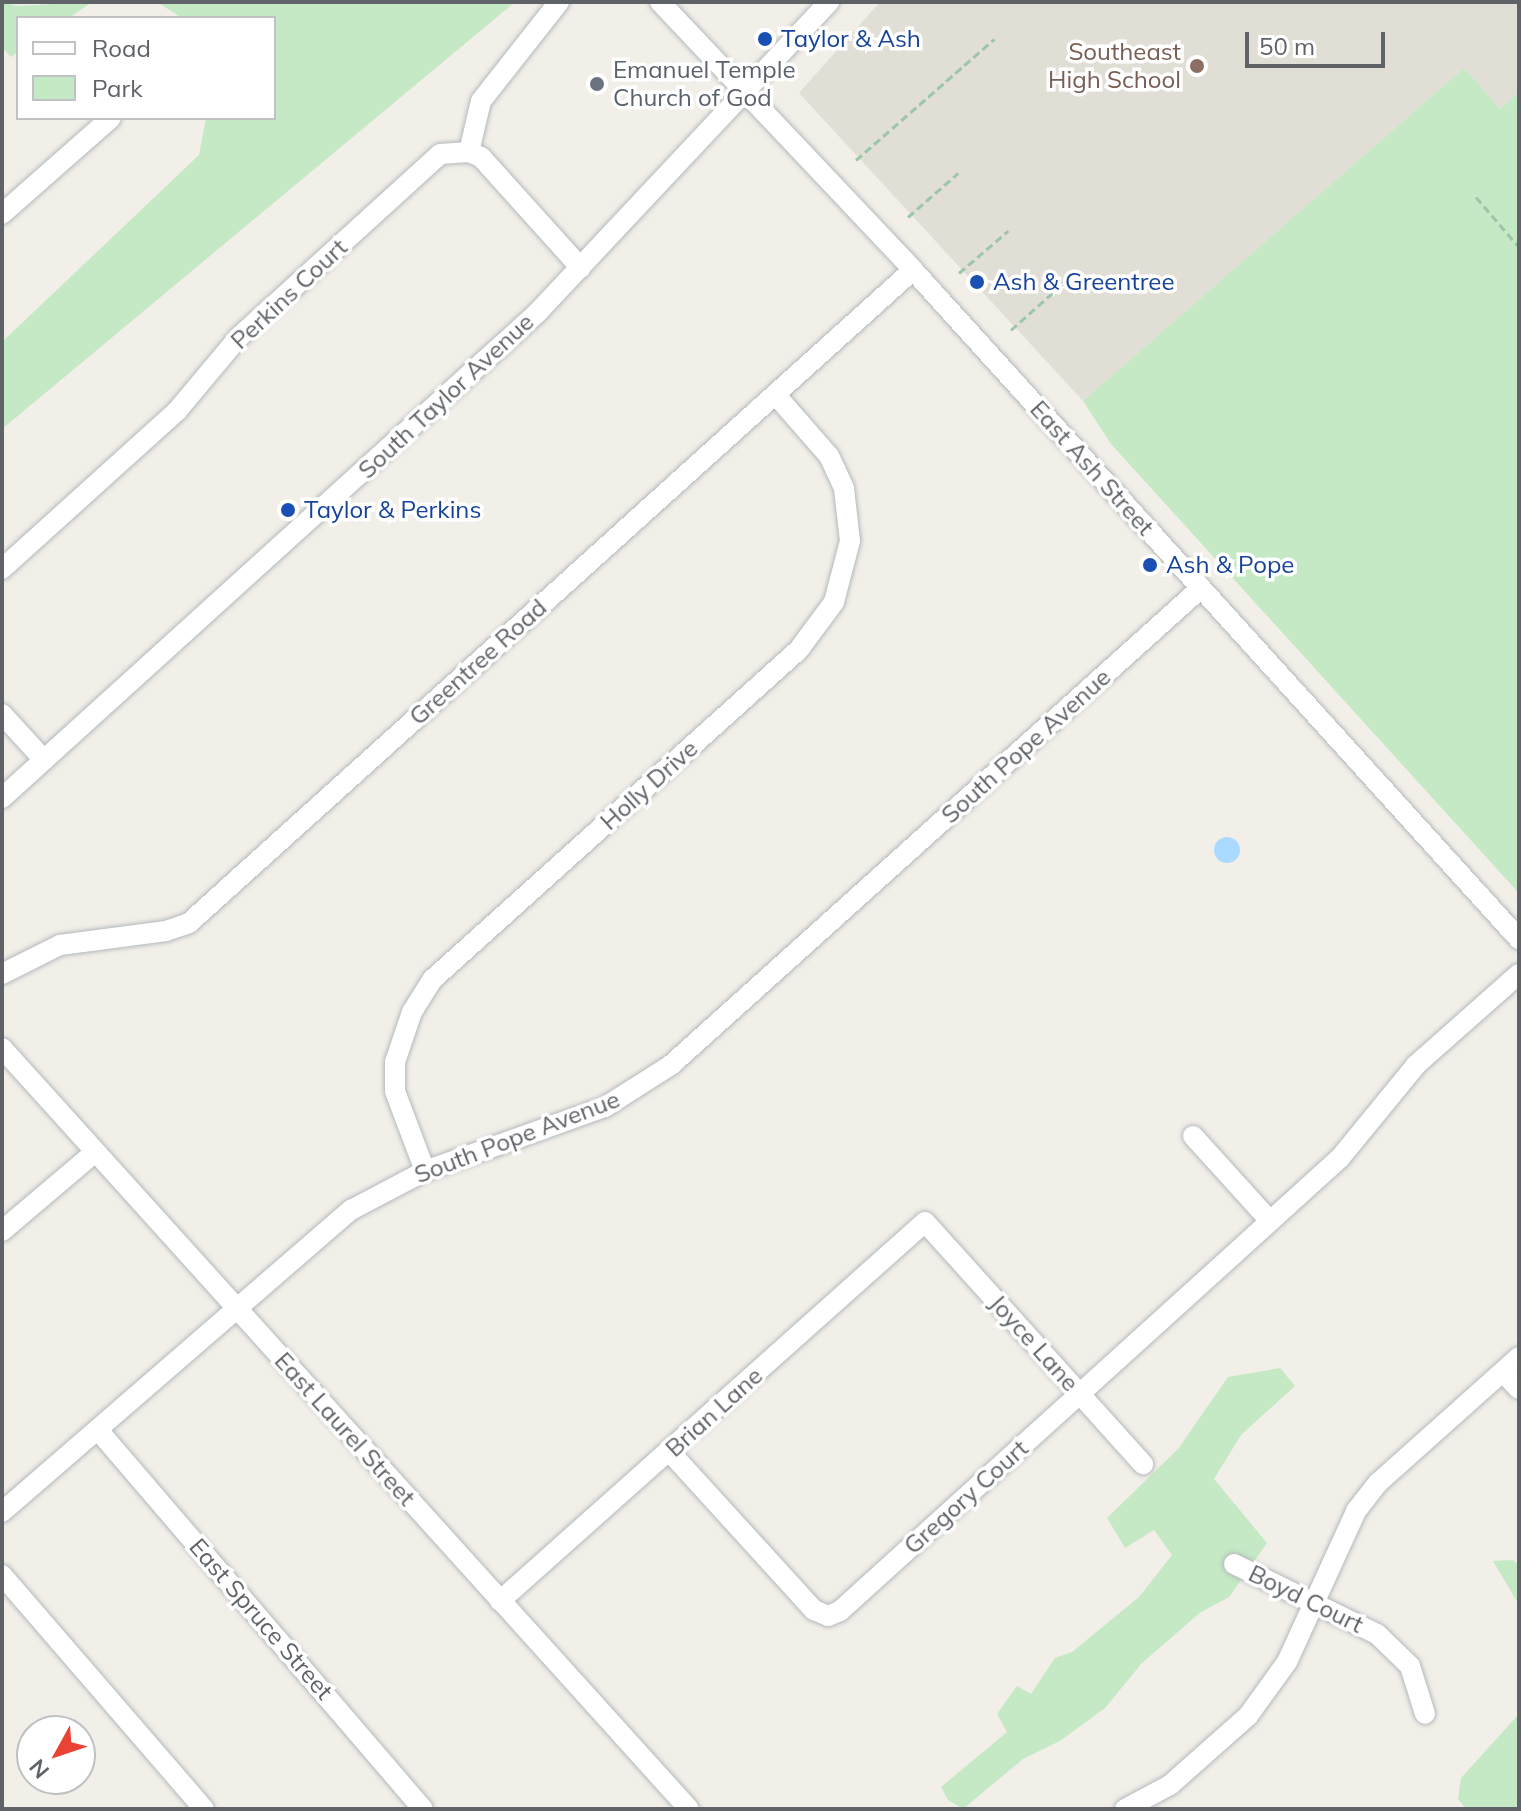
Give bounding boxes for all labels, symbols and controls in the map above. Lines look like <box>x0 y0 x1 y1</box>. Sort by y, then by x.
legend <box>16 16 276 120</box>
scale bar <box>1249 16 1389 66</box>
place label: Taylor & Ash <box>781 25 921 53</box>
marker: Taylor & Ash <box>756 30 774 48</box>
text: 50 m <box>1259 31 1315 61</box>
text: Road <box>92 33 151 63</box>
place label: Southeast High School <box>1048 38 1181 94</box>
place label: Emanuel Temple Church of God <box>613 56 795 112</box>
marker: Southeast High School <box>1188 57 1206 75</box>
text: Park <box>92 73 143 103</box>
marker: Emanuel Temple Church of God <box>588 75 606 93</box>
street label: Perkins Court <box>225 233 353 355</box>
place label: Ash & Greentree <box>993 268 1174 296</box>
marker: Ash & Greentree <box>968 273 986 291</box>
street label: South Taylor Avenue <box>352 307 540 485</box>
street label: East Ash Street <box>1024 395 1160 541</box>
place label: Taylor & Perkins <box>304 496 481 524</box>
marker: Taylor & Perkins <box>279 501 297 519</box>
place label: Ash & Pope <box>1166 551 1294 579</box>
marker: Ash & Pope <box>1141 556 1159 574</box>
street label: Greentree Road <box>404 593 552 731</box>
street label: South Pope Avenue <box>936 663 1116 829</box>
street label: Holly Drive <box>595 734 703 836</box>
street label: South Pope Avenue <box>410 1085 624 1189</box>
street label: Joyce Lane <box>983 1289 1085 1397</box>
street label: East Laurel Street <box>269 1347 421 1511</box>
street label: Brian Lane <box>660 1361 768 1463</box>
street label: Gregory Court <box>898 1434 1034 1560</box>
street label: East Spruce Street <box>183 1533 339 1705</box>
street label: Boyd Court <box>1244 1559 1368 1639</box>
north arrow <box>16 1715 96 1795</box>
text: N <box>23 1754 55 1785</box>

